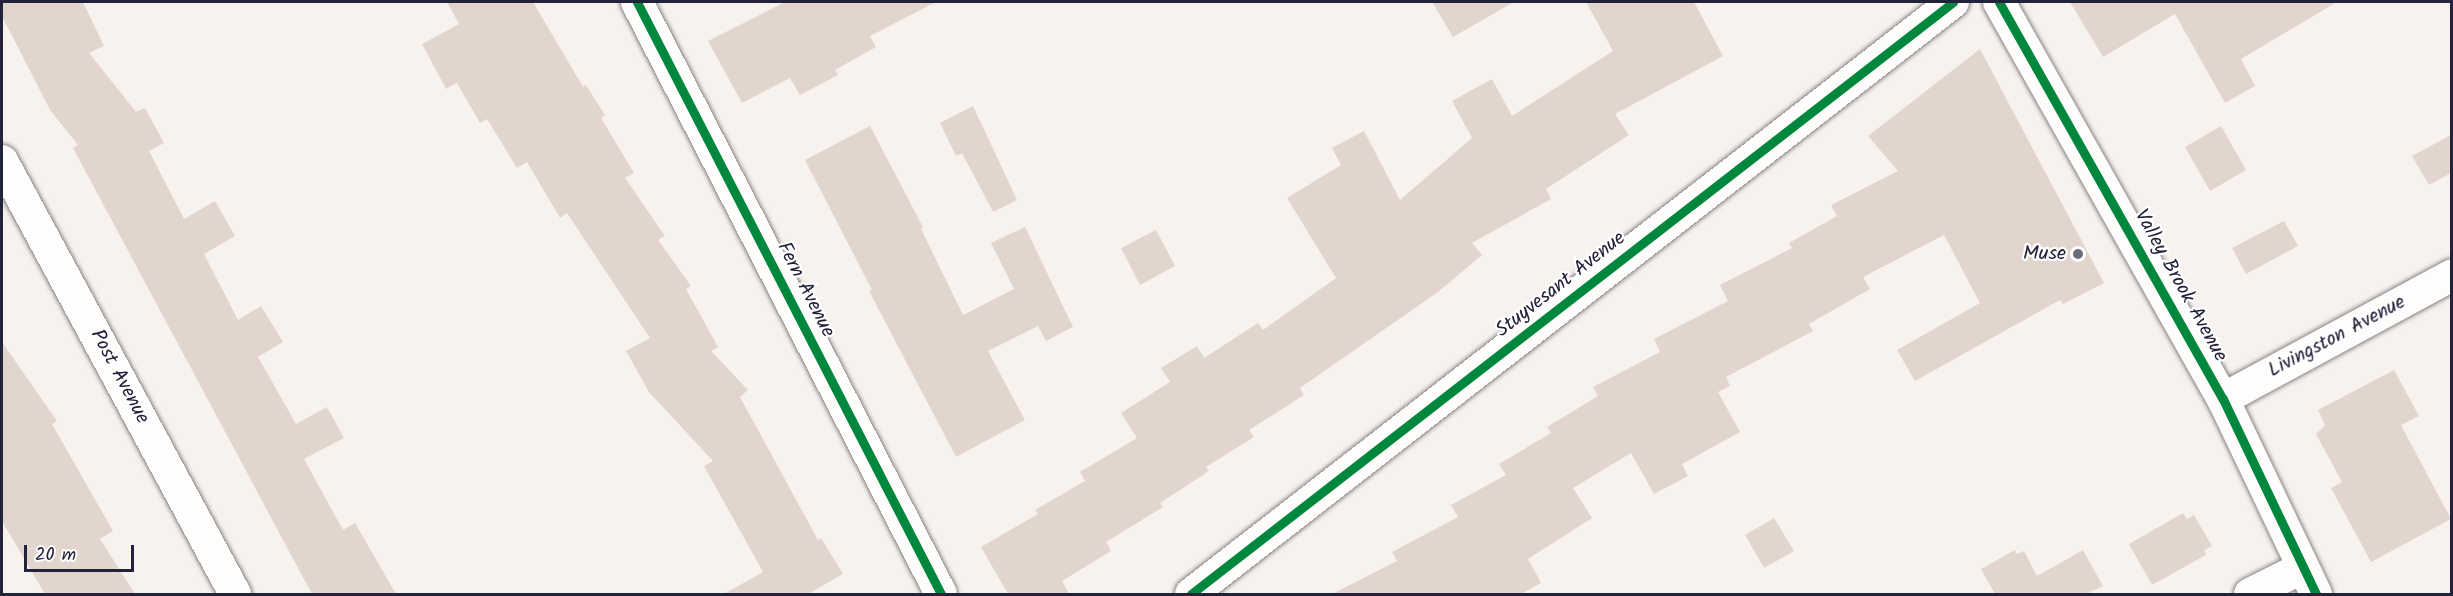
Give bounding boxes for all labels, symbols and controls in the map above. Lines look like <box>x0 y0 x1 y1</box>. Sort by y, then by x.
street label: Valley Brook Avenue <box>2128 206 2232 366</box>
street label: Stuyvesant Avenue <box>1491 227 1631 343</box>
street label: Fern Avenue <box>771 238 839 342</box>
place label: Muse <box>2023 242 2066 266</box>
marker: Muse <box>2071 247 2085 261</box>
street label: Livingston Avenue <box>2264 291 2410 383</box>
street label: Post Avenue <box>84 326 154 428</box>
scale bar <box>27 533 136 571</box>
text: 20 m <box>35 541 76 570</box>

